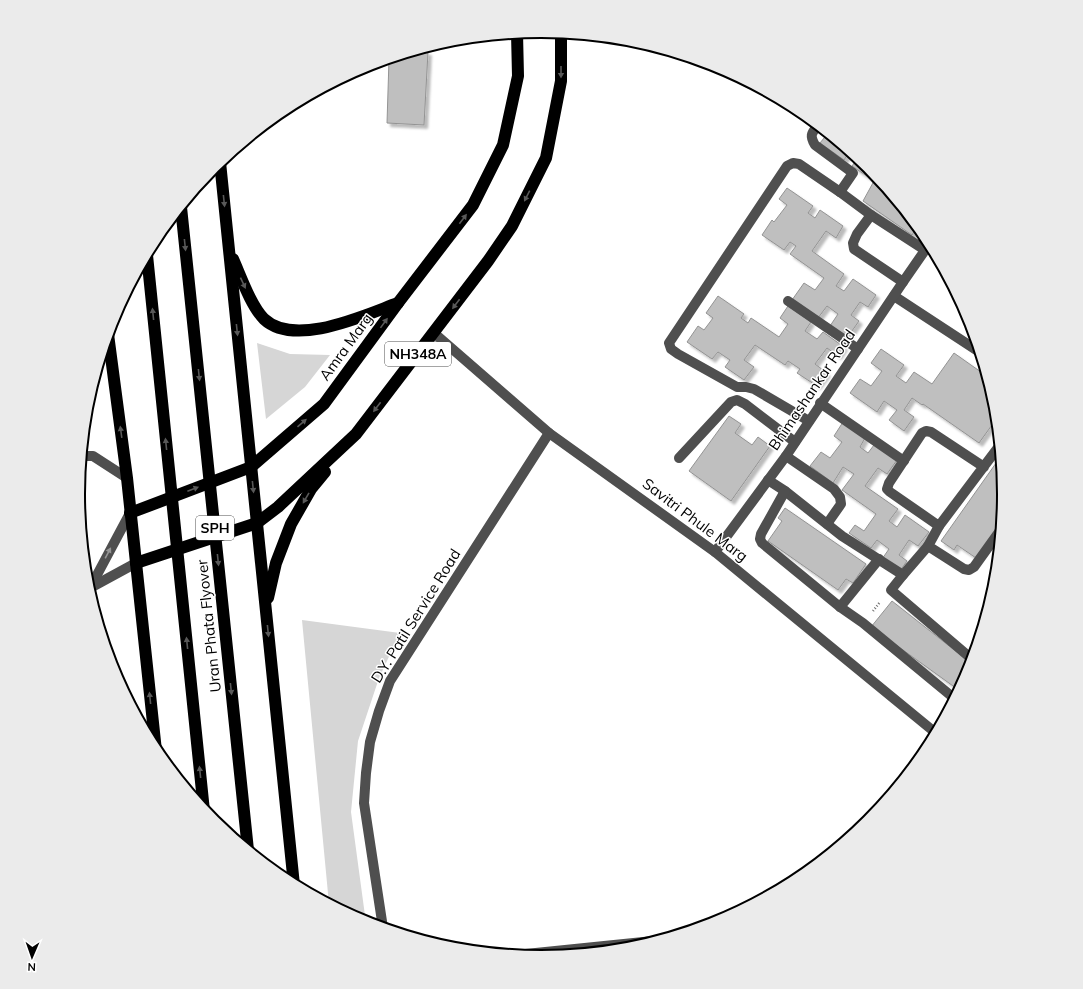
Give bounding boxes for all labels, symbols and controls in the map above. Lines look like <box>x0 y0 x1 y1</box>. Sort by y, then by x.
one-way arrow <box>558 66 564 79</box>
one-way arrow <box>524 190 531 202</box>
one-way arrow <box>220 195 227 207</box>
one-way arrow <box>458 214 467 225</box>
one-way arrow <box>182 239 188 251</box>
one-way arrow <box>240 277 246 289</box>
one-way arrow <box>452 299 460 309</box>
one-way arrow <box>149 308 156 320</box>
street label: Amra Marg <box>315 309 376 384</box>
one-way arrow <box>380 317 388 328</box>
one-way arrow <box>233 324 240 336</box>
street label: Bhimashankar Road <box>764 326 859 454</box>
road number: NH348A <box>385 342 451 366</box>
one-way arrow <box>195 369 202 381</box>
one-way arrow <box>373 402 381 413</box>
one-way arrow <box>297 418 308 427</box>
one-way arrow <box>118 426 124 438</box>
one-way arrow <box>163 438 169 450</box>
street label: Savitri Phule Marg <box>639 474 752 565</box>
one-way arrow <box>250 481 256 493</box>
one-way arrow <box>187 486 199 492</box>
one-way arrow <box>303 492 309 504</box>
road number: SPH <box>196 516 234 540</box>
street label: D.Y. Patil Service Road <box>367 545 465 686</box>
one-way arrow <box>105 547 112 559</box>
one-way arrow <box>215 554 221 566</box>
street label: Uran Phata Flyover <box>192 558 225 693</box>
one-way arrow <box>265 624 271 637</box>
one-way arrow <box>183 636 190 649</box>
one-way arrow <box>228 683 235 695</box>
one-way arrow <box>147 692 153 704</box>
one-way arrow <box>197 766 203 778</box>
north arrow <box>12 937 52 977</box>
text: N <box>27 960 36 974</box>

